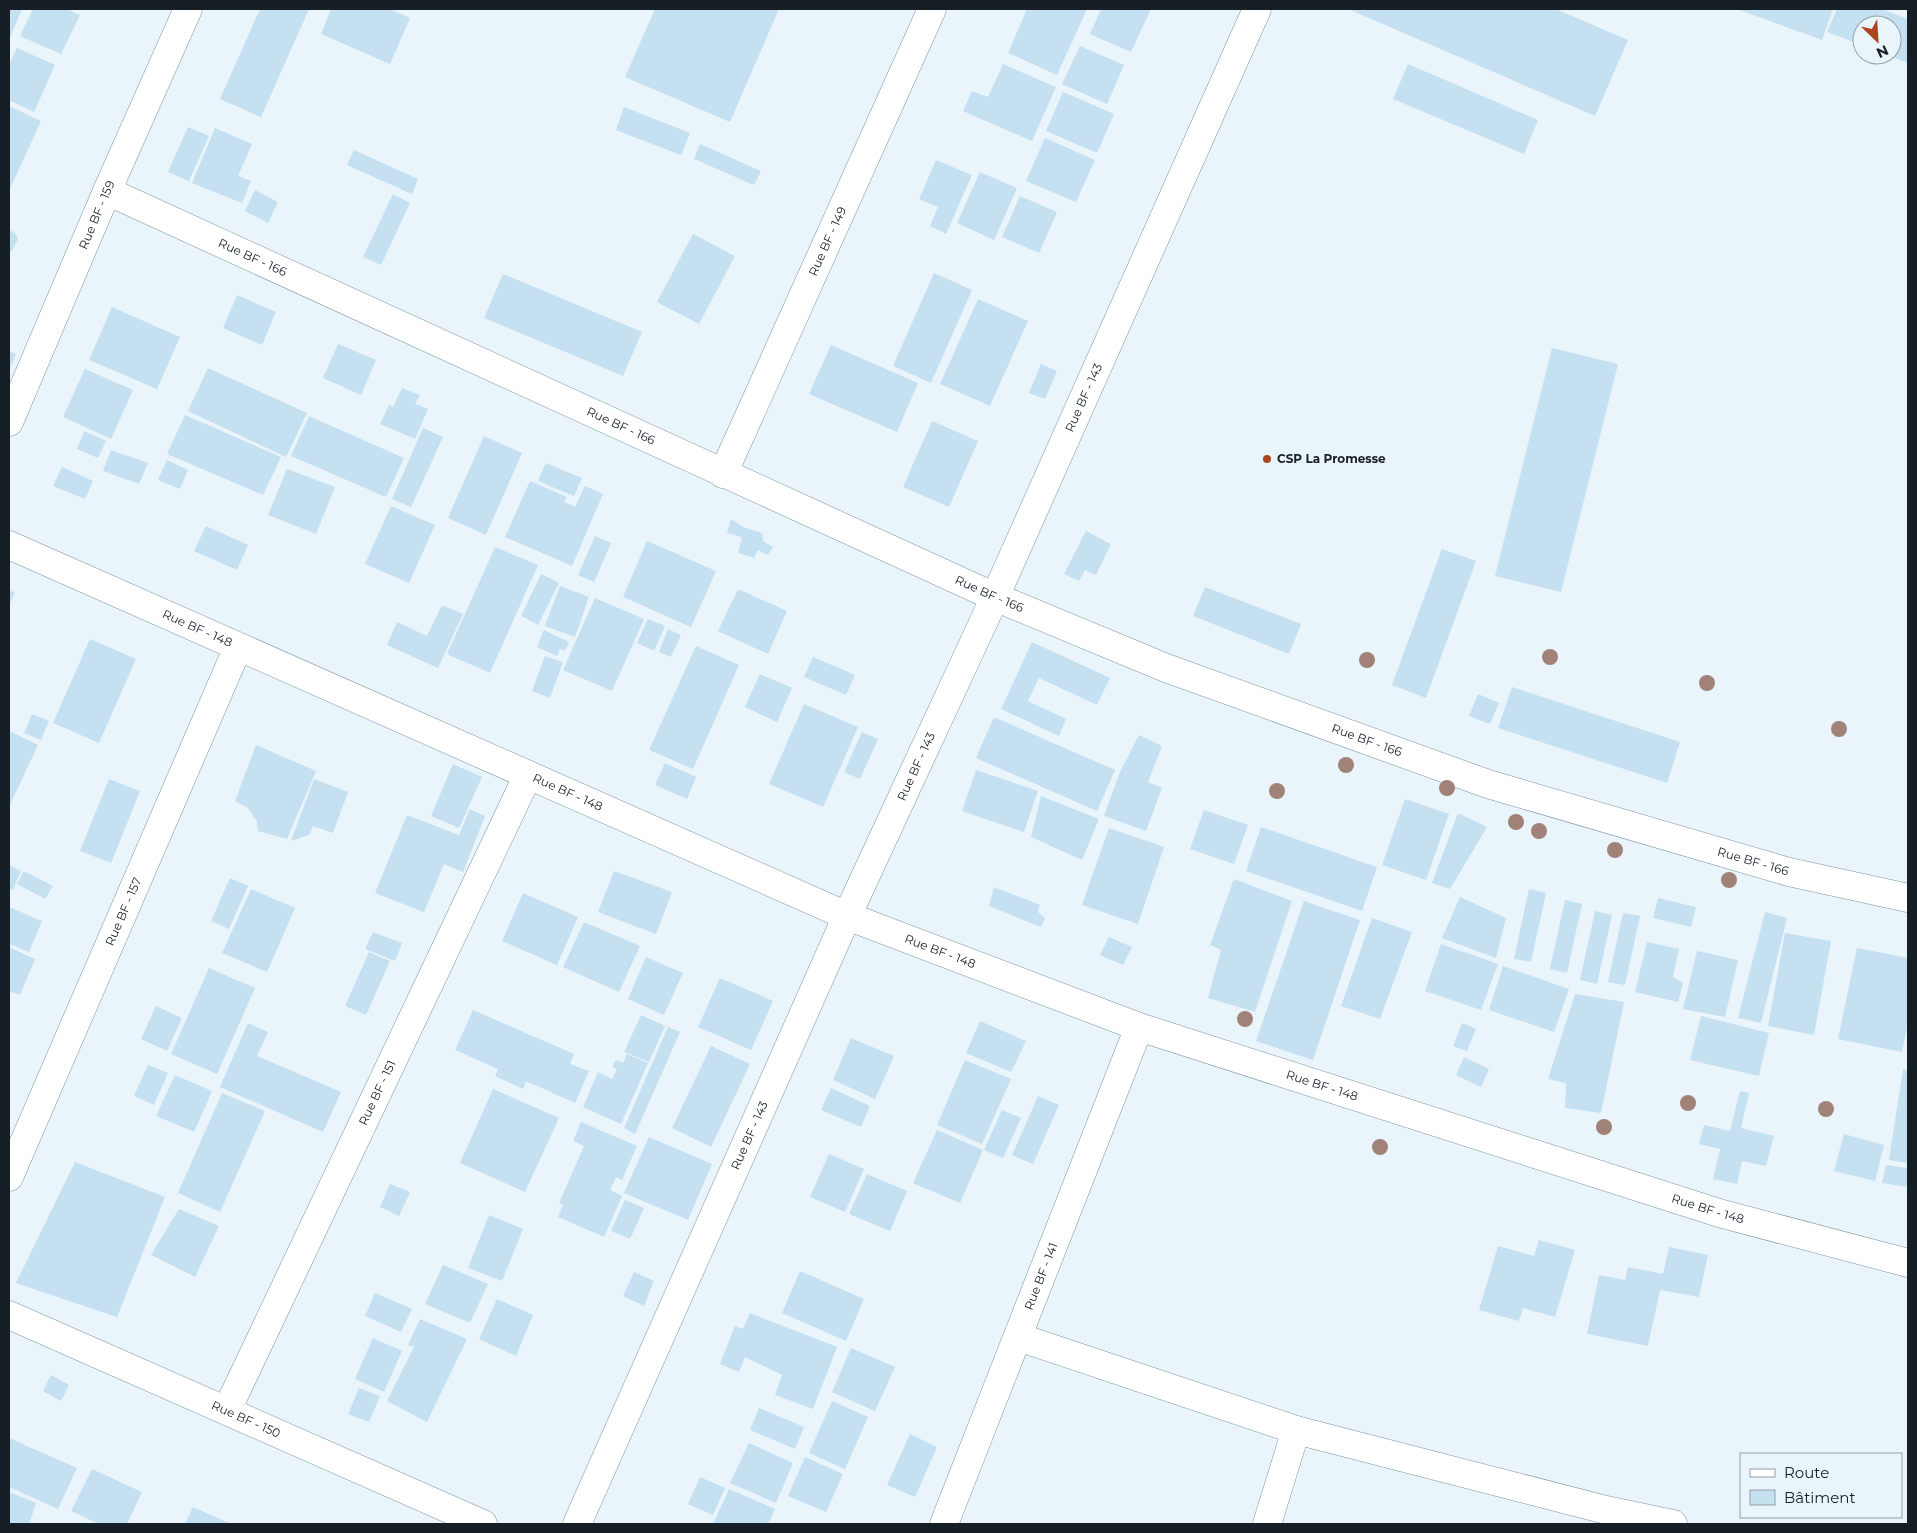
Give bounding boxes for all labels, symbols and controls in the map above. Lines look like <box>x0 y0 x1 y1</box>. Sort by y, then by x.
north arrow <box>1852 15 1902 65</box>
text: N <box>1874 41 1891 62</box>
street label: Rue BF - 159 <box>75 178 118 251</box>
street label: Rue BF - 149 <box>805 204 849 278</box>
street label: Rue BF - 166 <box>216 235 289 279</box>
street label: Rue BF - 143 <box>1061 361 1105 434</box>
street label: Rue BF - 166 <box>584 403 658 448</box>
place label: CSP La Promesse <box>1277 451 1386 466</box>
marker: CSP La Promesse <box>1261 453 1273 465</box>
street label: Rue BF - 166 <box>953 572 1026 615</box>
street label: Rue BF - 148 <box>160 606 235 650</box>
street label: Rue BF - 166 <box>1330 720 1404 759</box>
street label: Rue BF - 143 <box>894 730 938 803</box>
street label: Rue BF - 148 <box>531 770 605 814</box>
street label: Rue BF - 166 <box>1716 843 1791 879</box>
street label: Rue BF - 157 <box>102 875 144 948</box>
street label: Rue BF - 148 <box>903 931 978 971</box>
street label: Rue BF - 151 <box>355 1058 399 1128</box>
street label: Rue BF - 148 <box>1284 1067 1360 1104</box>
street label: Rue BF - 143 <box>727 1098 771 1172</box>
street label: Rue BF - 148 <box>1670 1190 1746 1226</box>
street label: Rue BF - 141 <box>1021 1240 1061 1312</box>
street label: Rue BF - 150 <box>209 1397 283 1441</box>
legend <box>1740 1453 1902 1518</box>
text: Route <box>1784 1463 1829 1482</box>
text: Bâtiment <box>1784 1488 1856 1507</box>

